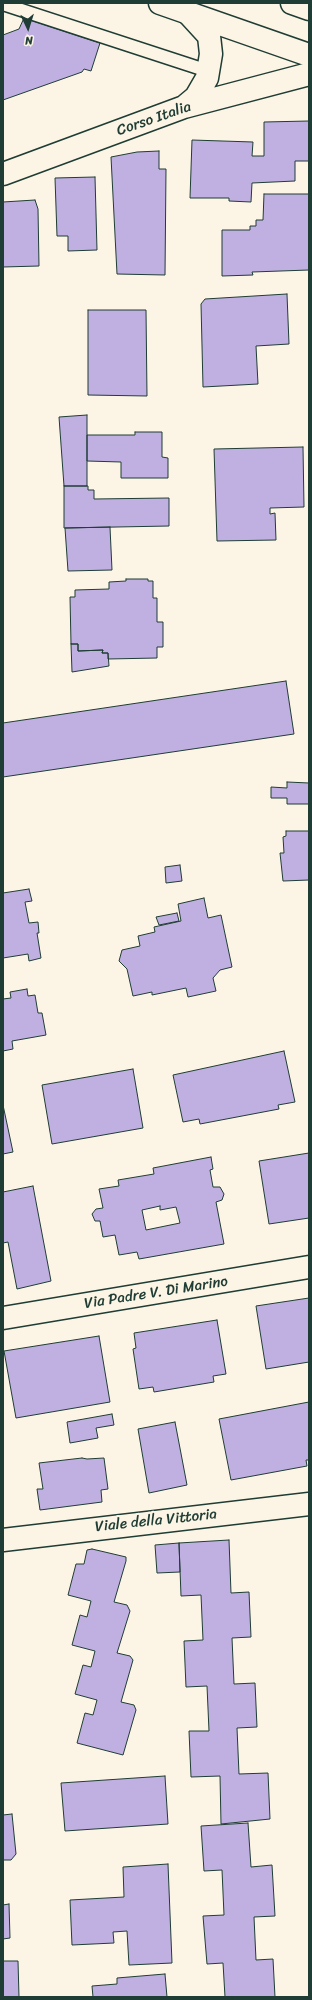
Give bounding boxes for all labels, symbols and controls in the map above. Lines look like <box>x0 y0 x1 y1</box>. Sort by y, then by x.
north arrow <box>8 8 48 48</box>
text: N <box>24 31 33 50</box>
street label: Corso Italia <box>114 98 194 140</box>
street label: Via Padre V. Di Marino <box>83 1273 229 1313</box>
street label: Viale della Vittoria <box>94 1506 218 1536</box>

